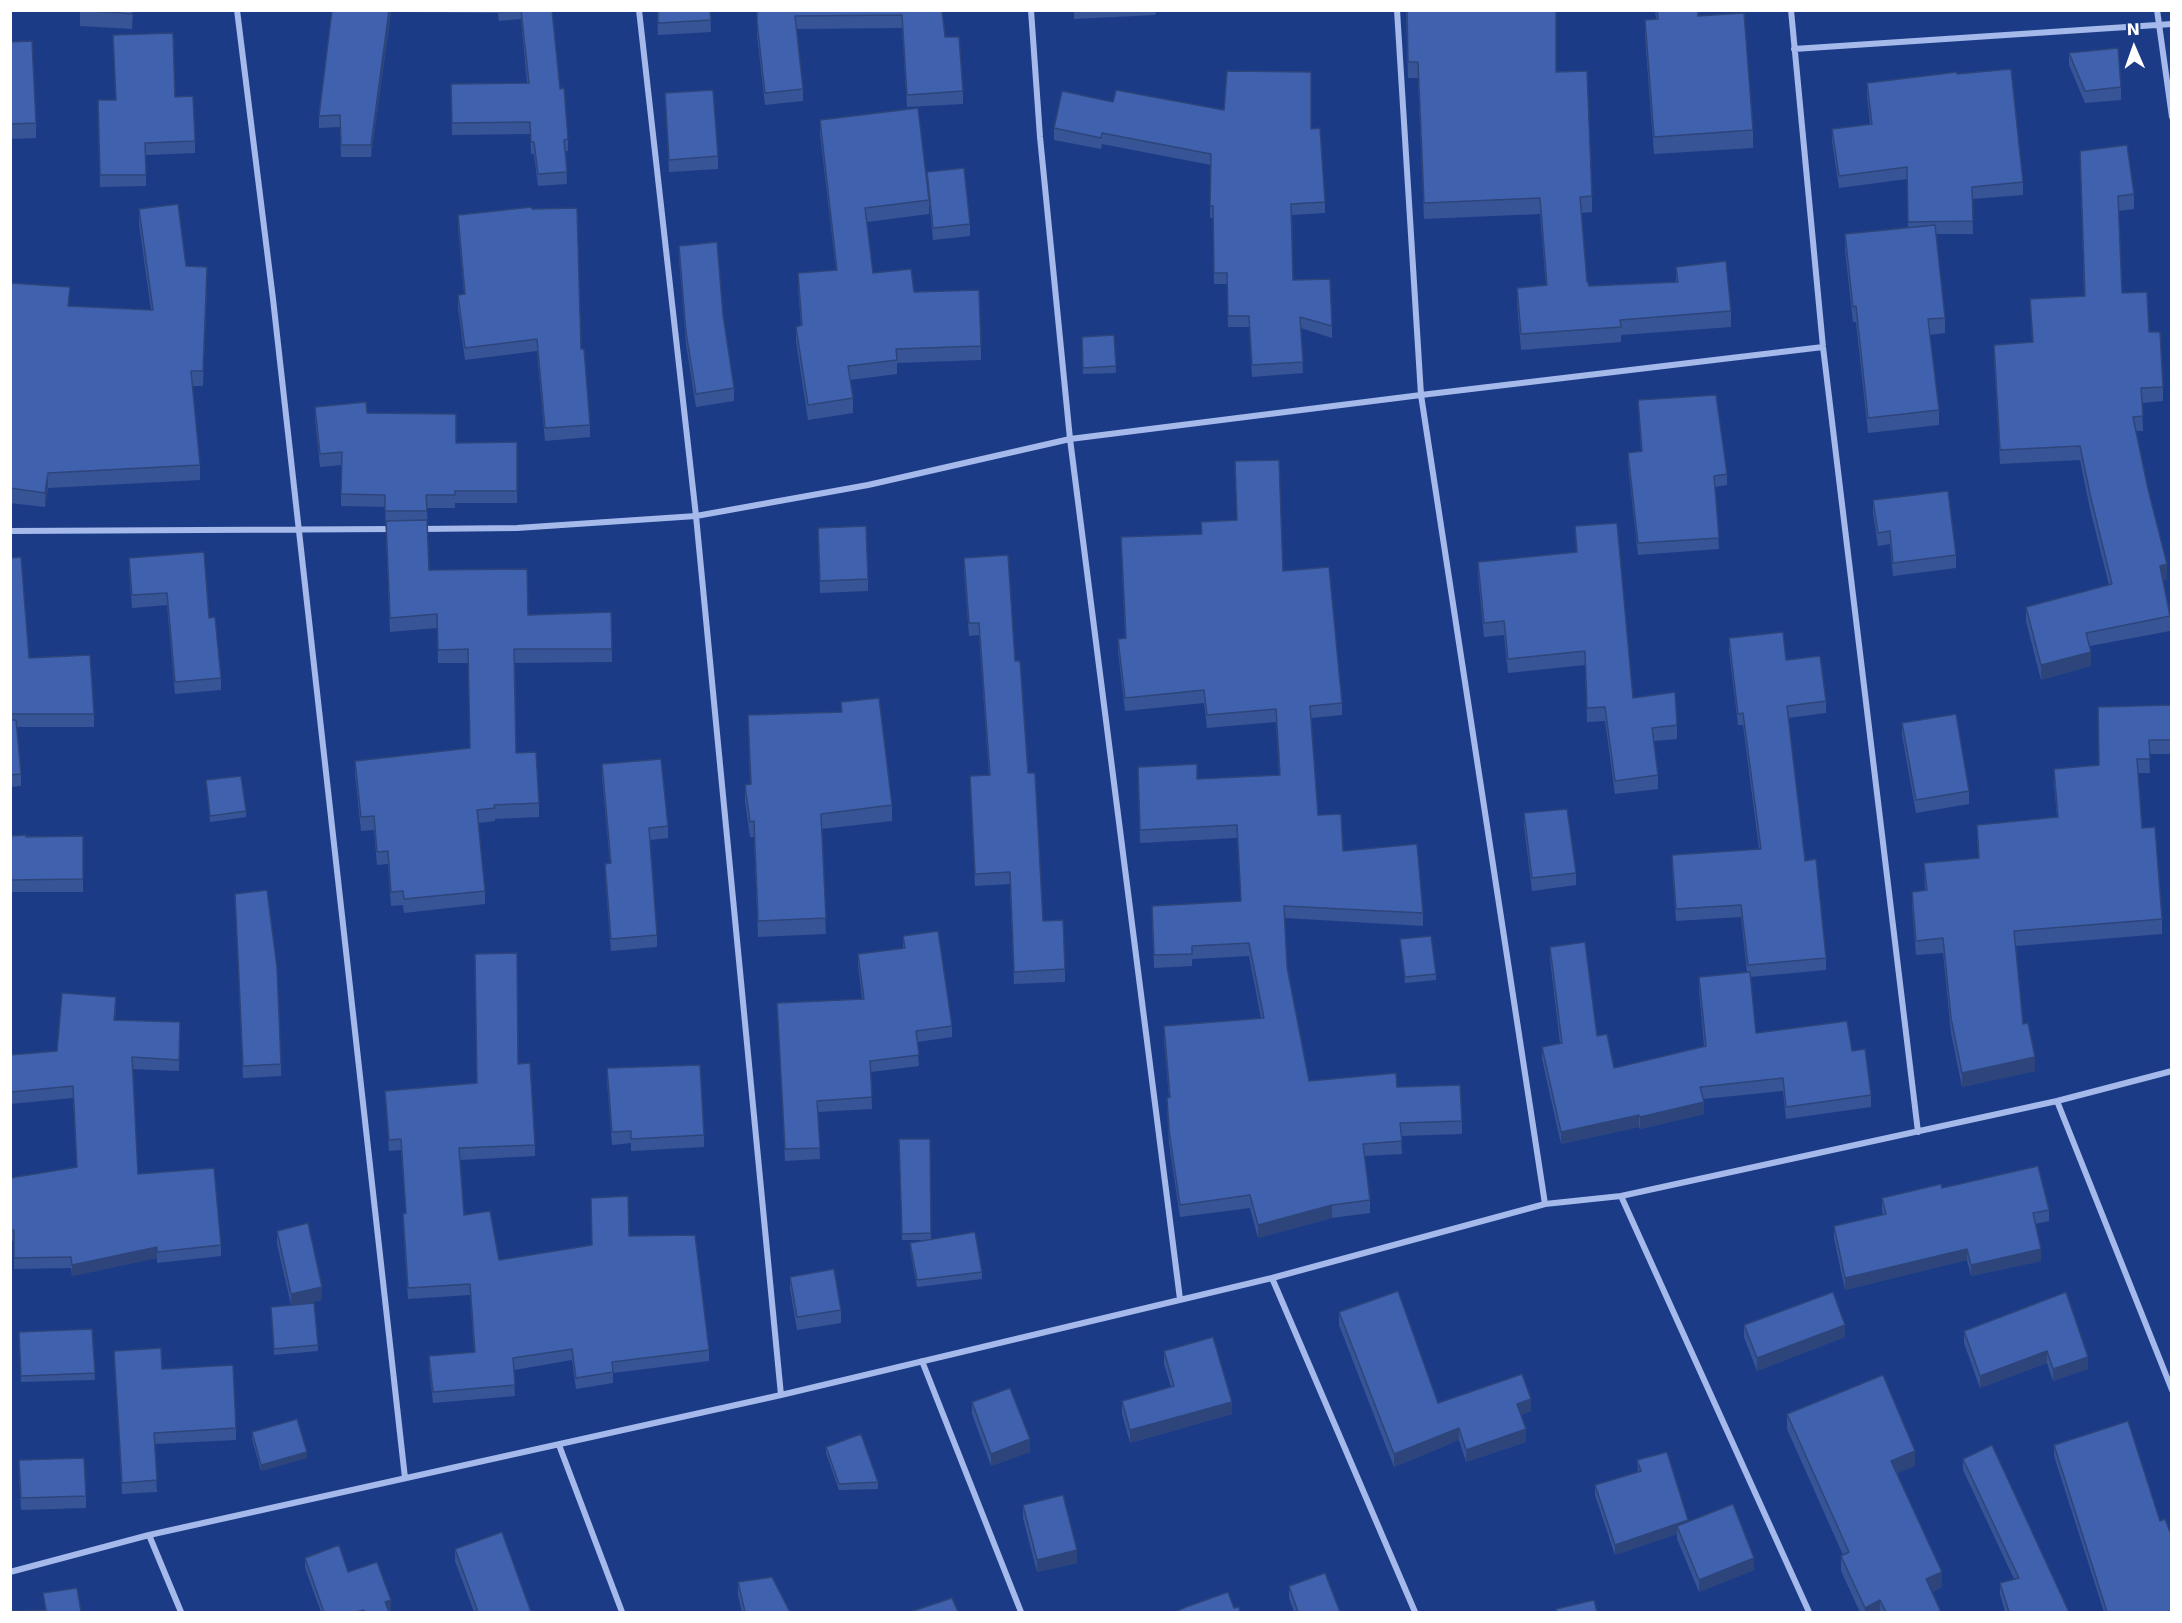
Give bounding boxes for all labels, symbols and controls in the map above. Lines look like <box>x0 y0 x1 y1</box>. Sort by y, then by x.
north arrow <box>2104 18 2164 78</box>
text: N <box>2126 20 2140 39</box>

